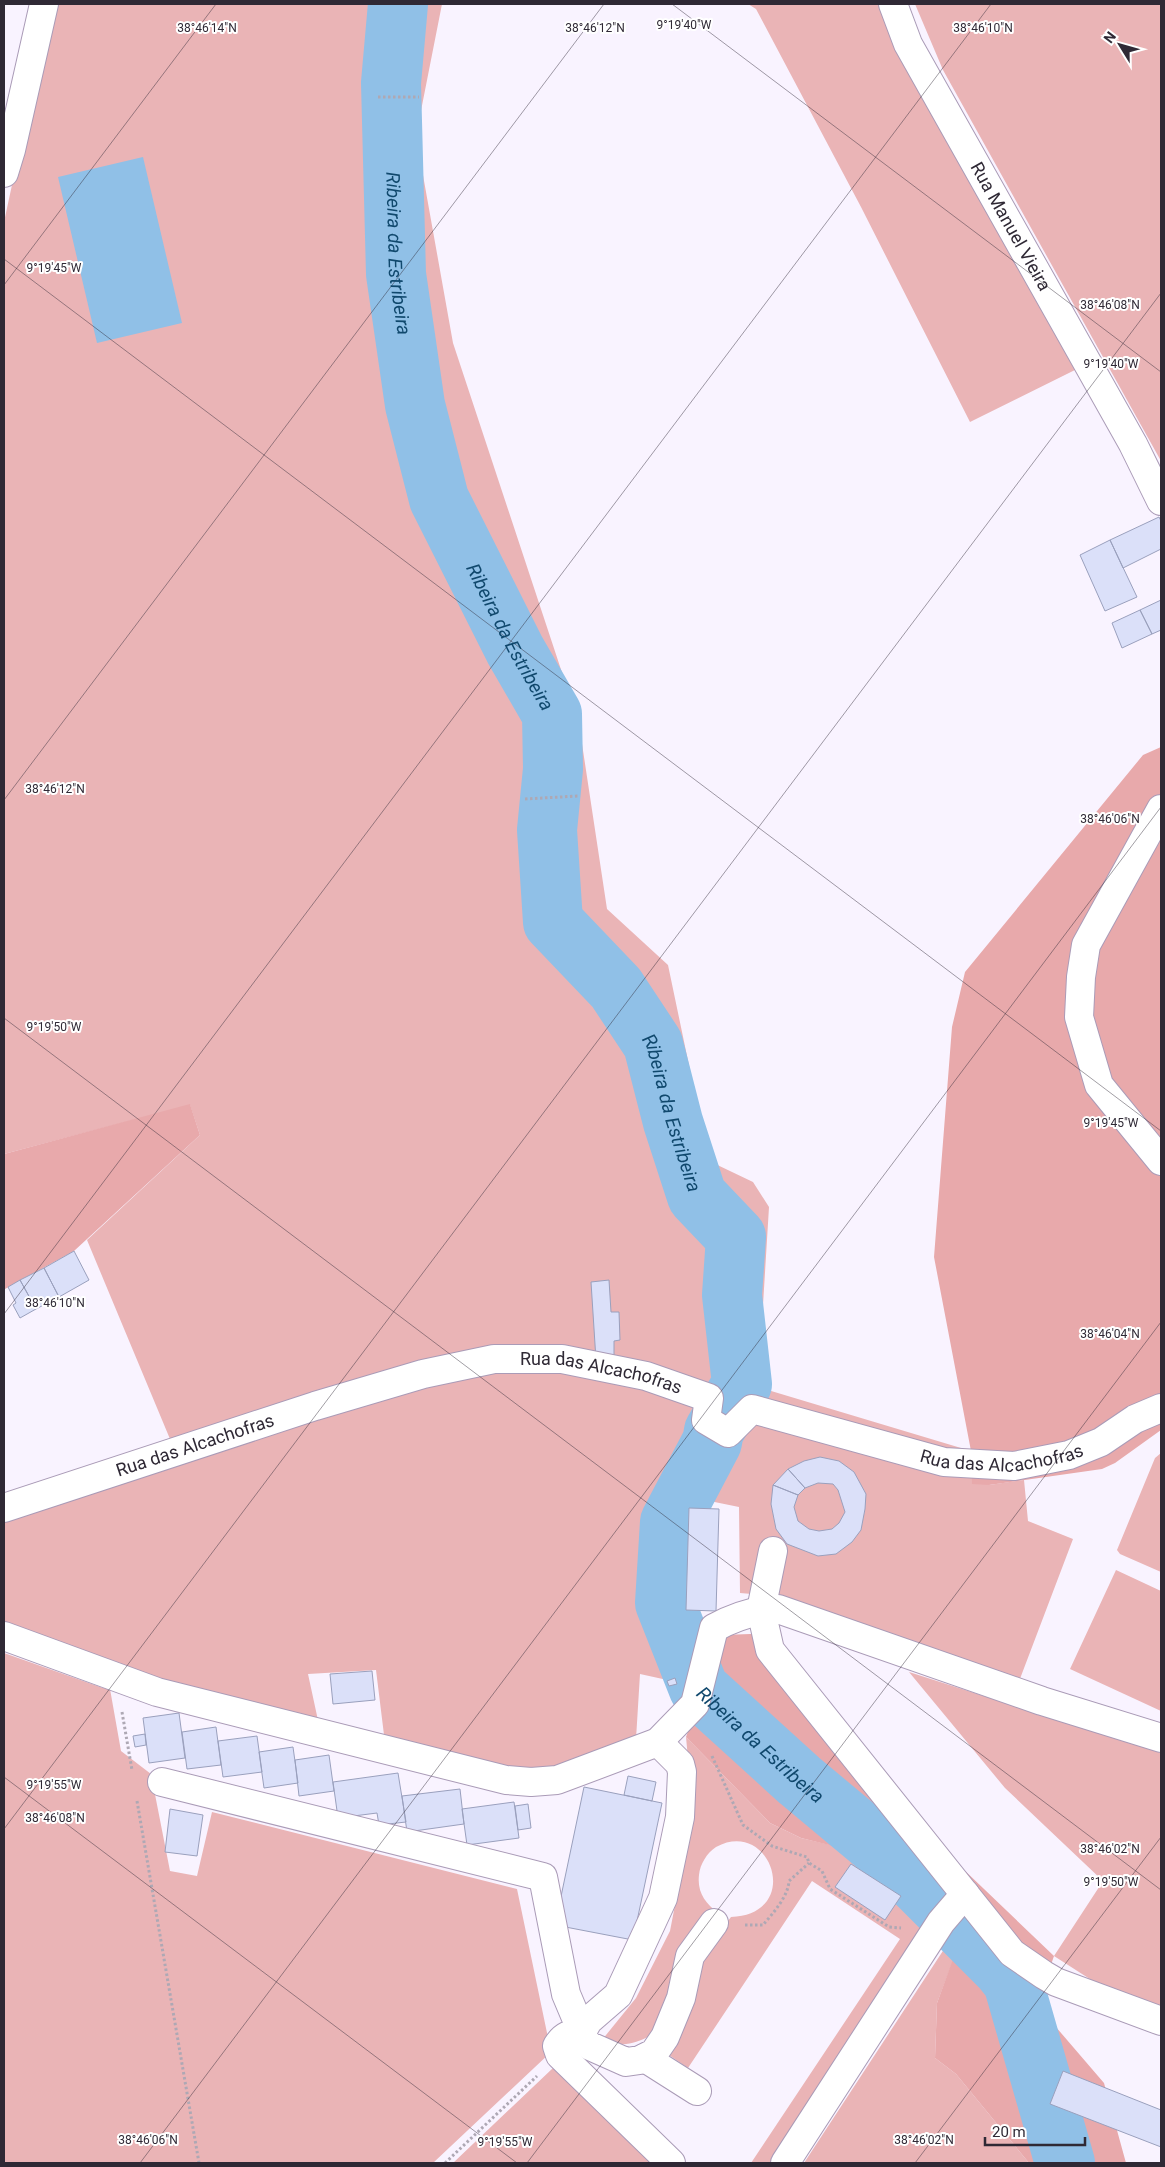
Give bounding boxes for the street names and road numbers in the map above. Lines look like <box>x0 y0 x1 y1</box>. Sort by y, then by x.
street label: Rua Manuel Vieira <box>966 158 1056 294</box>
street label: Rua das Alcachofras <box>520 1348 685 1398</box>
street label: Rua das Alcachofras <box>113 1409 277 1481</box>
street label: Rua das Alcachofras <box>918 1439 1086 1476</box>

